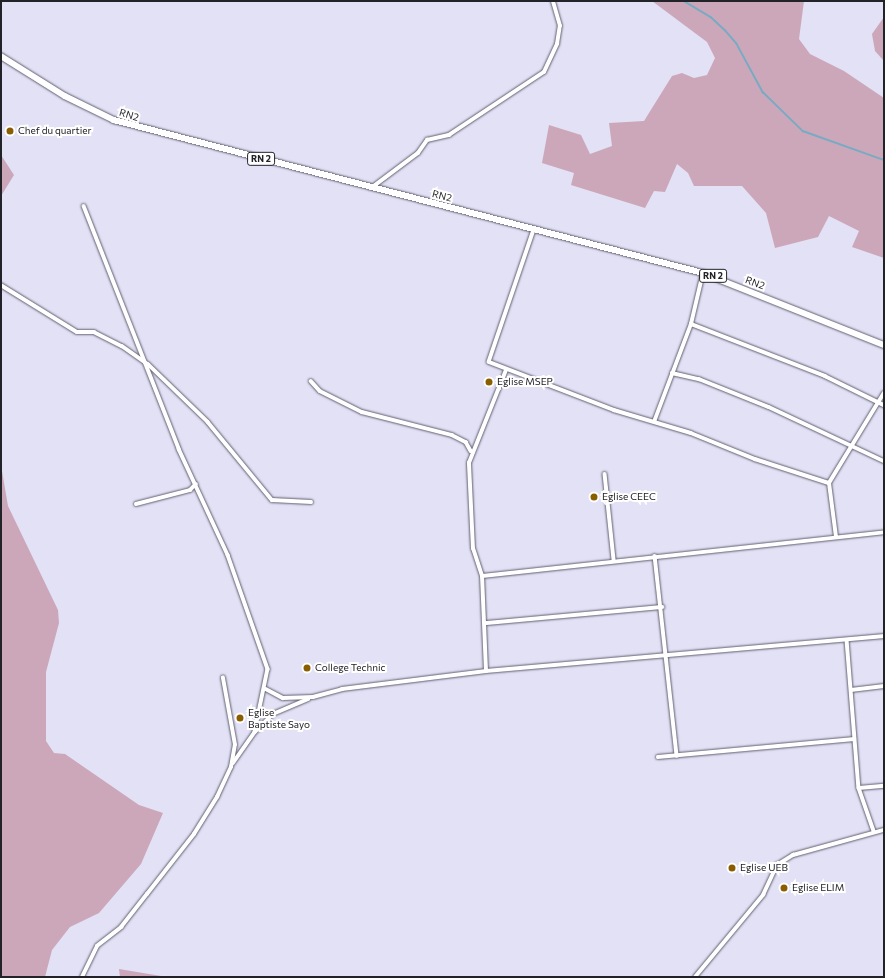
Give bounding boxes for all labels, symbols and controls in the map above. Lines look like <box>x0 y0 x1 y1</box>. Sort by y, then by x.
street label: RN2 <box>118 106 140 124</box>
place label: Chef du quartier <box>18 125 92 137</box>
marker: Chef du quartier <box>5 126 15 136</box>
road number: RN 2 <box>247 152 275 166</box>
street label: RN2 <box>431 188 453 204</box>
road number: RN 2 <box>699 269 727 283</box>
street label: RN2 <box>744 274 766 292</box>
place label: Eglise MSEP <box>497 376 553 388</box>
marker: Eglise MSEP <box>484 377 494 387</box>
place label: Eglise CEEC <box>602 491 656 503</box>
marker: Eglise CEEC <box>589 492 599 502</box>
place label: College Technic <box>315 662 386 674</box>
marker: College Technic <box>302 663 312 673</box>
place label: Eglise Baptiste Sayo <box>248 706 310 730</box>
marker: Eglise Baptiste Sayo <box>235 713 245 723</box>
place label: Eglise UEB <box>740 862 788 874</box>
marker: Eglise UEB <box>727 863 737 873</box>
place label: Eglise ELIM <box>792 882 844 894</box>
marker: Eglise ELIM <box>779 883 789 893</box>

